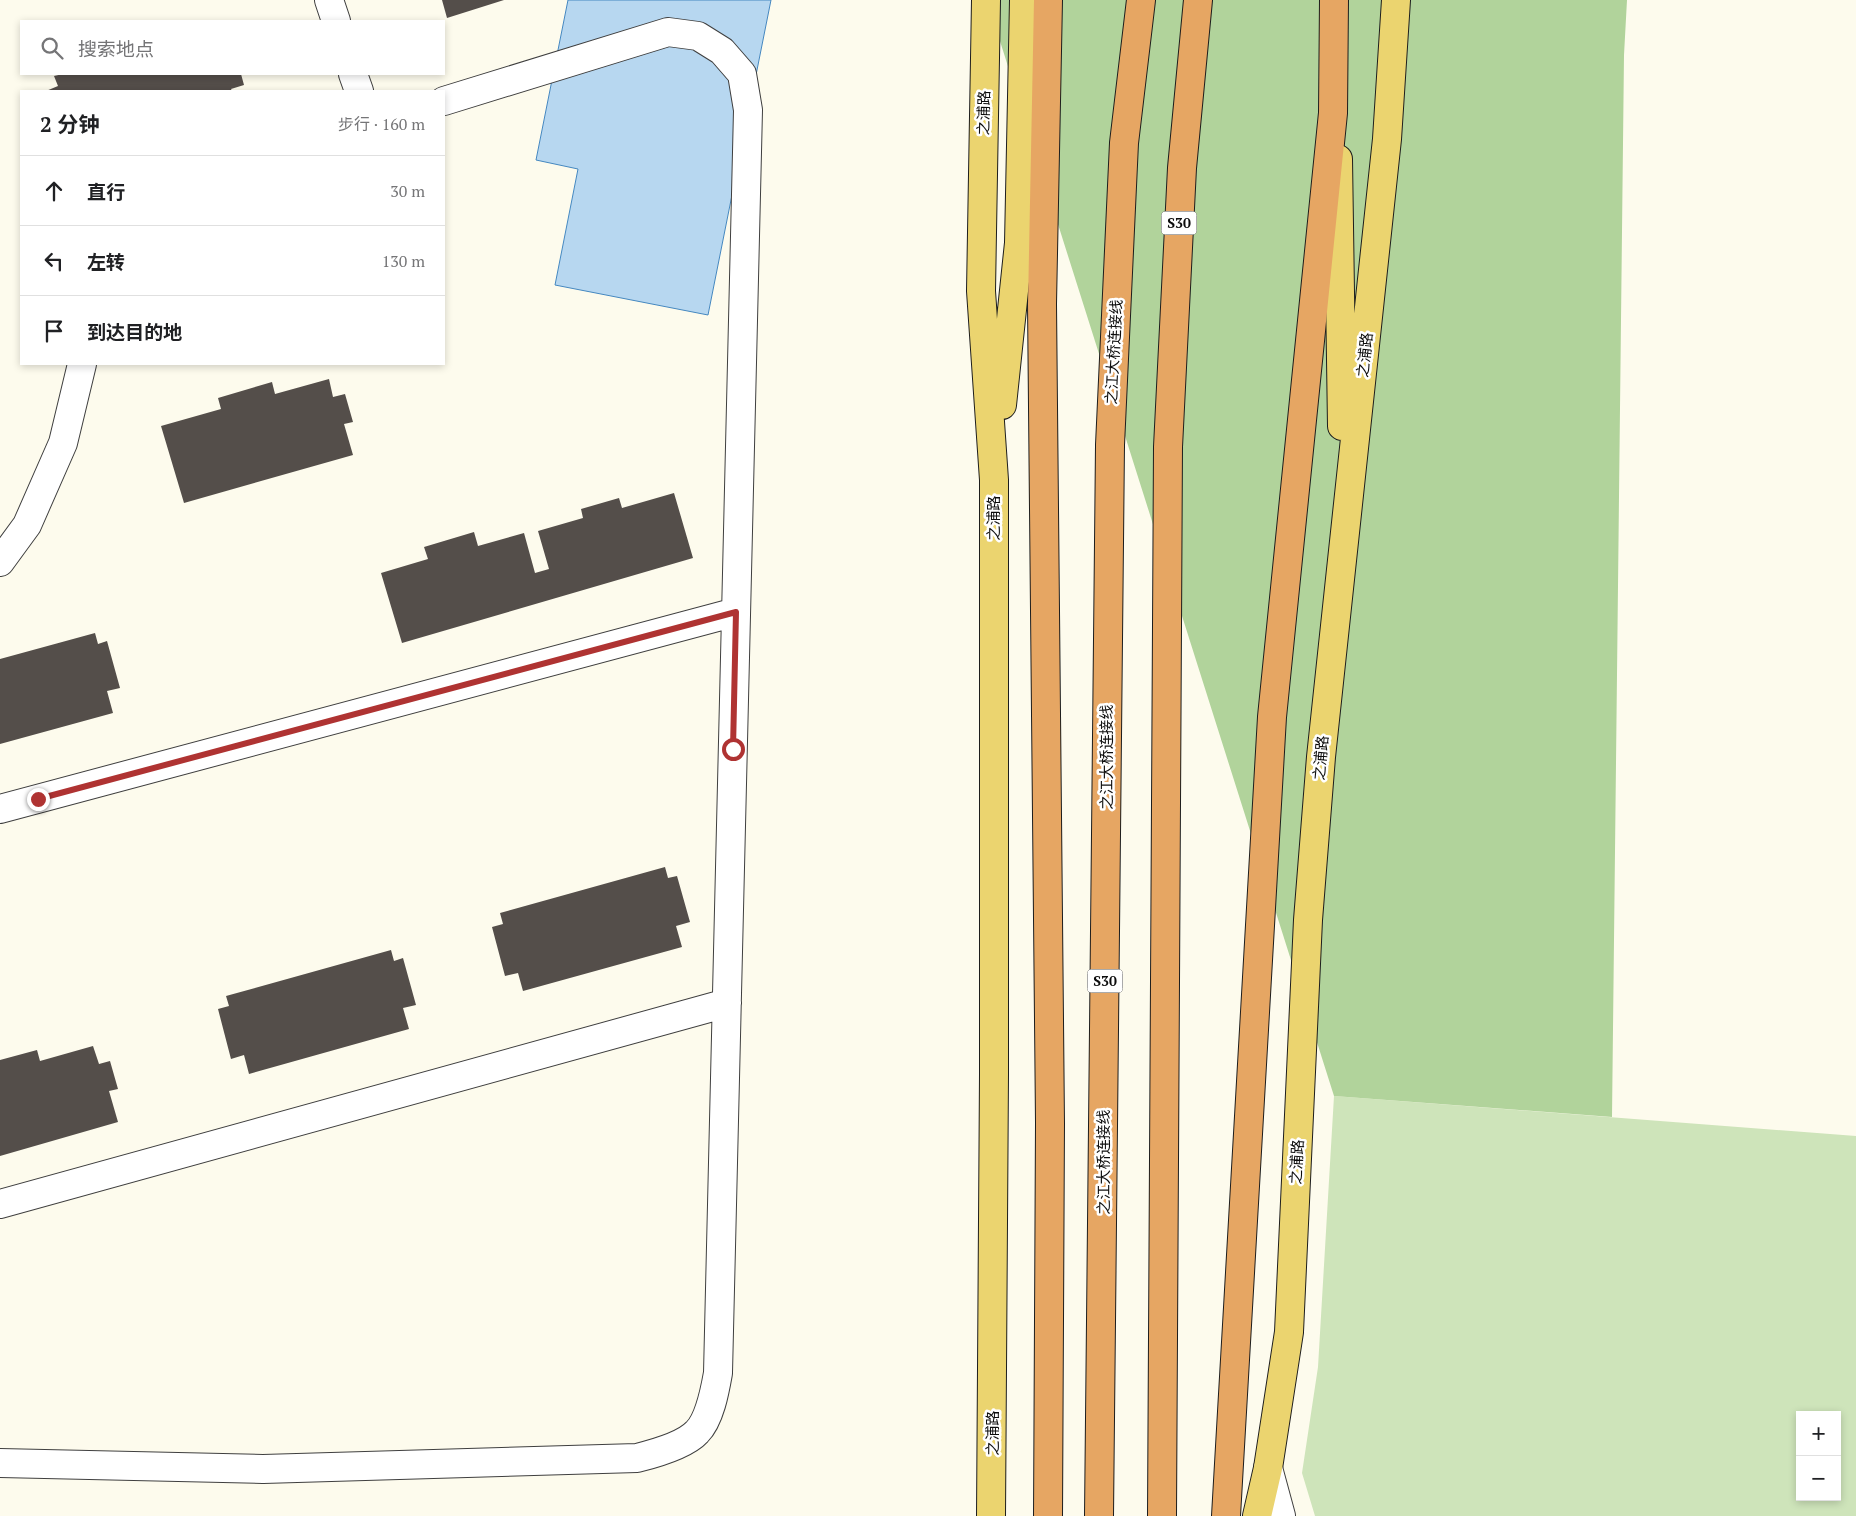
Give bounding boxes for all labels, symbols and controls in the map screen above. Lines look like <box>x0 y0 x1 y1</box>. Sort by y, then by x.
search box <box>20 20 445 75</box>
icon: search <box>38 34 66 62</box>
text: 搜索地点 <box>78 36 154 61</box>
street label: 之浦路 <box>973 90 993 136</box>
text: 2 分钟 <box>40 110 100 138</box>
text: 步行 · 160 m <box>338 113 425 135</box>
icon: ahead <box>40 177 68 205</box>
text: 直行 <box>87 179 125 204</box>
text: 30 m <box>390 180 425 202</box>
road number: S30 <box>1162 212 1196 234</box>
icon: left <box>40 247 68 275</box>
text: 左转 <box>87 249 125 274</box>
text: 130 m <box>382 250 425 272</box>
street label: 之江大桥连接线 <box>1100 299 1126 405</box>
icon: arrive <box>40 317 68 345</box>
text: 到达目的地 <box>87 319 182 344</box>
street label: 之浦路 <box>1352 331 1376 378</box>
street label: 之浦路 <box>983 495 1003 541</box>
street label: 之江大桥连接线 <box>1096 704 1116 810</box>
street label: 之浦路 <box>1308 735 1332 781</box>
route start <box>722 738 745 761</box>
route end <box>27 788 50 811</box>
road number: S30 <box>1088 969 1122 992</box>
street label: 之江大桥连接线 <box>1093 1109 1113 1215</box>
street label: 之浦路 <box>1285 1139 1307 1185</box>
street label: 之浦路 <box>982 1410 1002 1456</box>
map controls <box>1796 1411 1841 1501</box>
button: + <box>1796 1411 1841 1456</box>
button: − <box>1796 1456 1841 1501</box>

